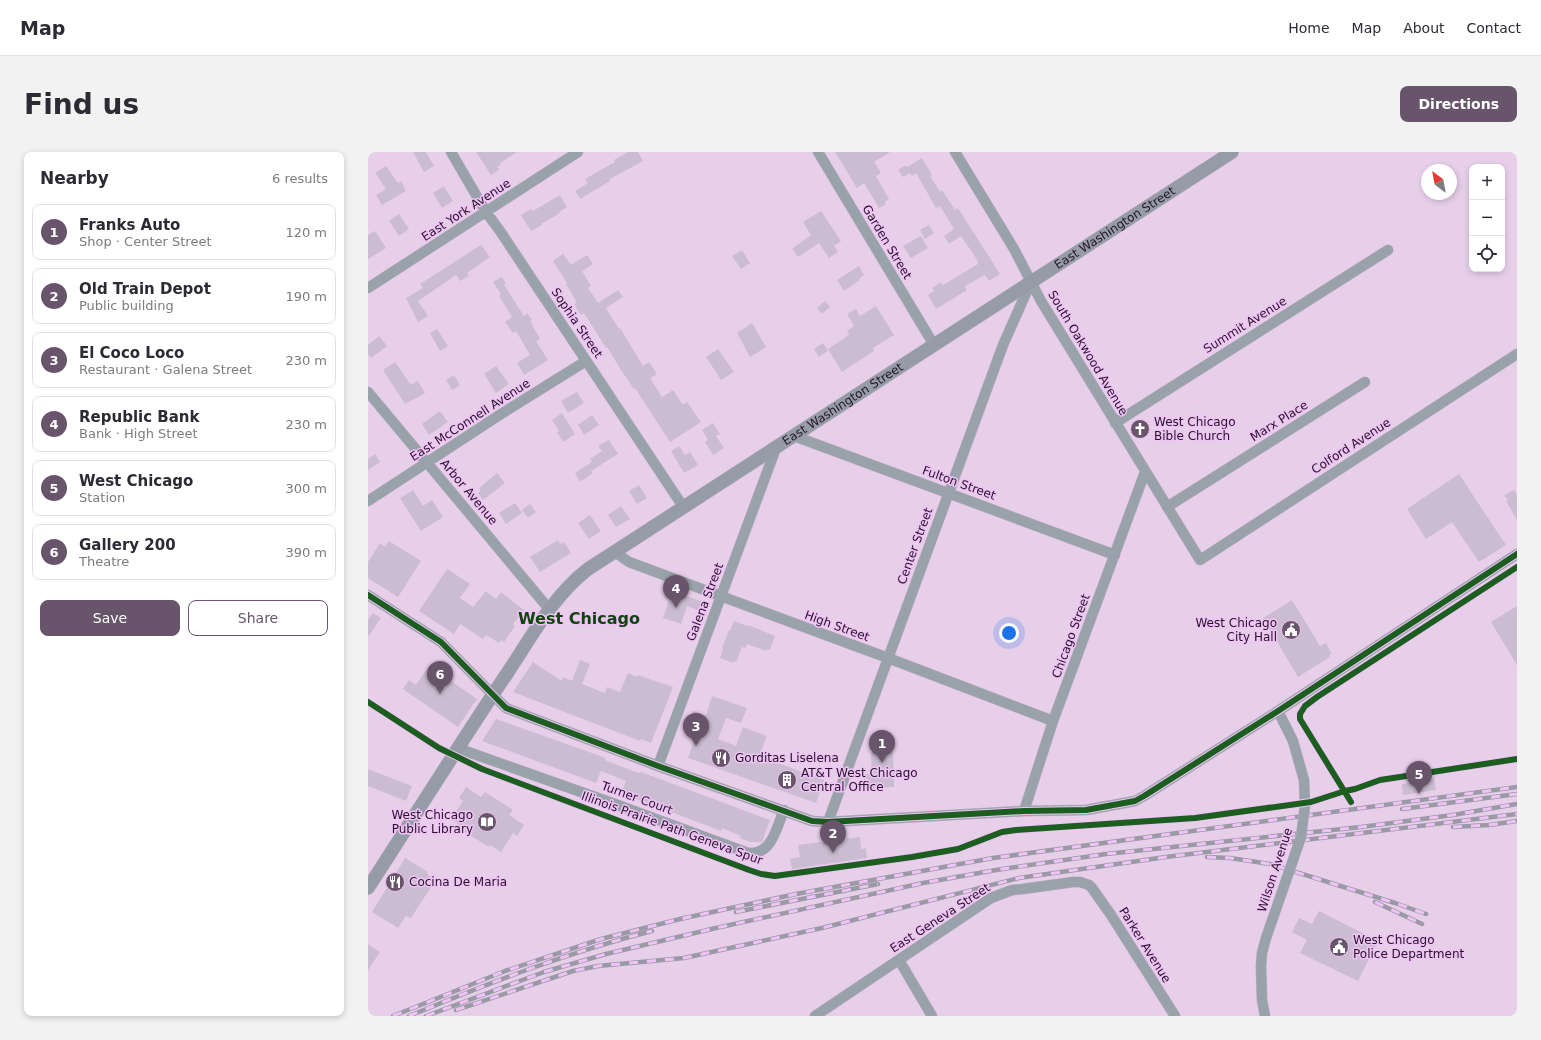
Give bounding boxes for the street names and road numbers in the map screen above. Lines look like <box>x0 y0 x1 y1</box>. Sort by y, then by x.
street label: East York Avenue <box>419 176 513 244</box>
street label: East Washington Street <box>1052 184 1178 272</box>
street label: Garden Street <box>859 202 915 282</box>
street label: Sophia Street <box>549 285 606 361</box>
street label: South Oakwood Avenue <box>1045 288 1131 418</box>
street label: Summit Avenue <box>1201 294 1289 356</box>
street label: East Washington Street <box>780 360 906 448</box>
street label: East McConnell Avenue <box>407 376 533 464</box>
street label: Marx Place <box>1248 398 1310 444</box>
street label: Colford Avenue <box>1309 415 1393 477</box>
street label: Arbor Avenue <box>437 456 501 528</box>
street label: Fulton Street <box>920 463 998 503</box>
street label: Center Street <box>895 505 935 586</box>
street label: Galena Street <box>684 561 726 643</box>
street label: Chicago Street <box>1049 592 1093 680</box>
street label: High Street <box>803 608 872 644</box>
street label: Turner Court <box>599 778 675 817</box>
street label: Illinois Prairie Path Geneva Spur <box>579 789 765 867</box>
street label: Wilson Avenue <box>1255 826 1295 914</box>
street label: East Geneva Street <box>887 880 993 955</box>
street label: Parker Avenue <box>1116 905 1174 985</box>

